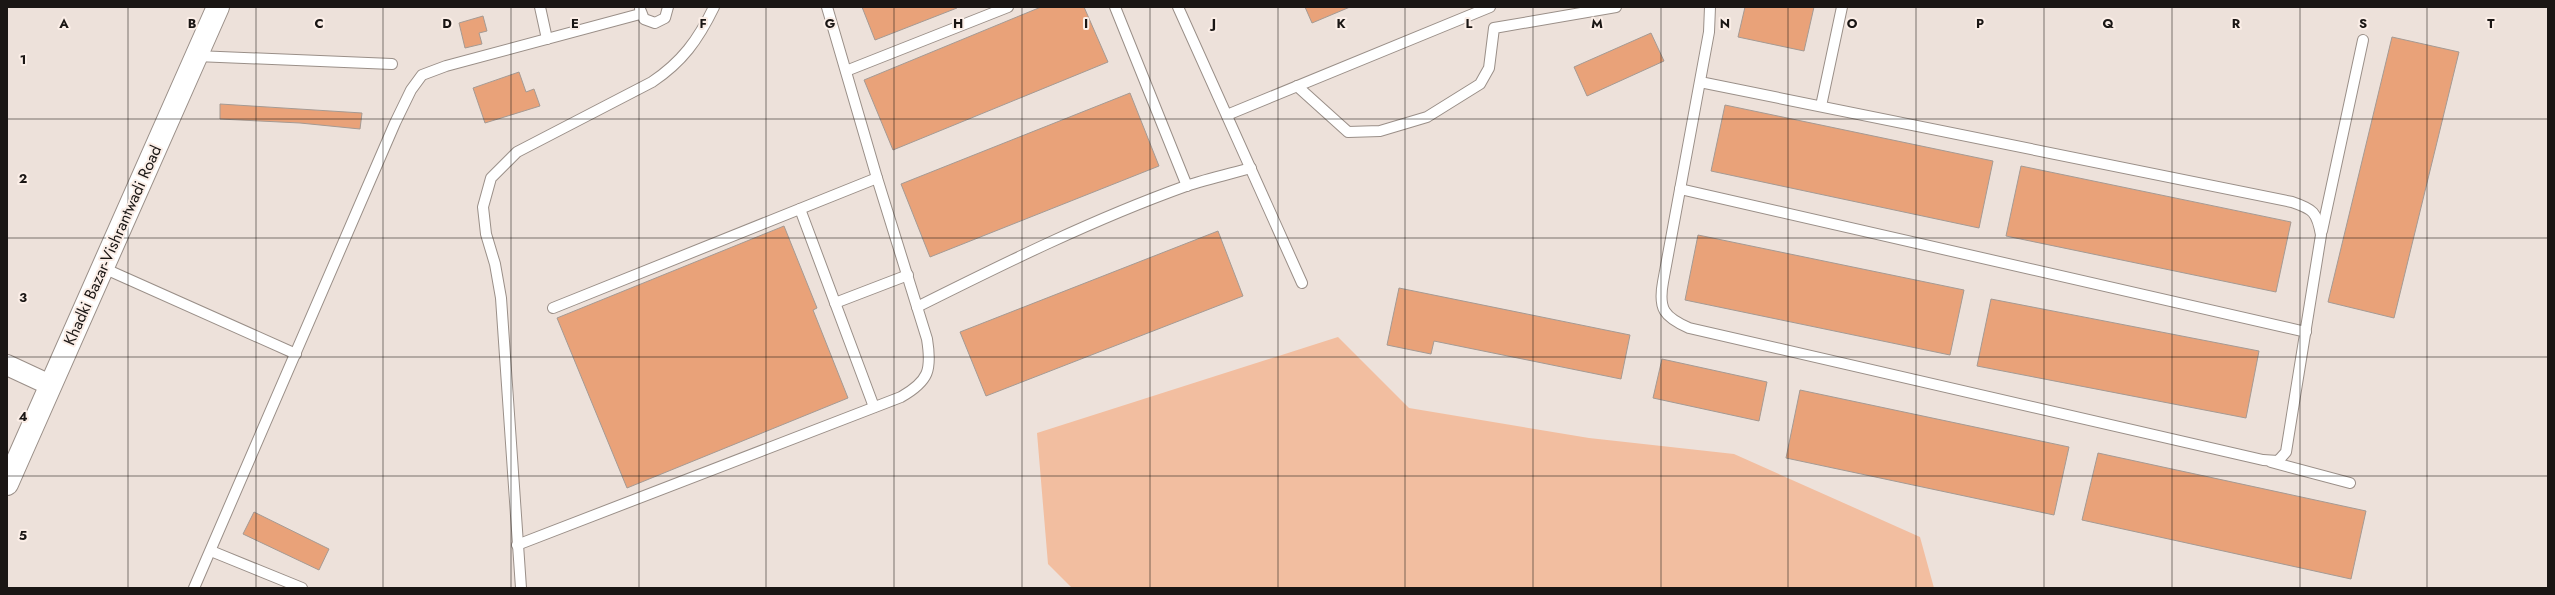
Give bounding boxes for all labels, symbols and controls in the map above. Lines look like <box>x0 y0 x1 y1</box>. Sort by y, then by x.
text: A <box>58 14 69 33</box>
text: B <box>188 14 197 33</box>
text: C <box>314 14 324 33</box>
text: D <box>442 14 452 33</box>
text: E <box>571 14 579 33</box>
text: F <box>699 14 707 33</box>
text: G <box>825 14 836 33</box>
text: H <box>953 14 963 33</box>
text: I <box>1084 14 1088 33</box>
text: J <box>1209 14 1216 33</box>
text: K <box>1336 14 1346 33</box>
text: L <box>1466 14 1473 33</box>
text: M <box>1591 14 1603 33</box>
text: N <box>1720 14 1730 33</box>
text: O <box>1847 14 1858 33</box>
text: P <box>1976 14 1984 33</box>
text: Q <box>2102 14 2114 33</box>
text: R <box>2232 14 2241 33</box>
text: S <box>2359 14 2367 33</box>
text: T <box>2487 14 2495 33</box>
text: 1 <box>20 50 26 69</box>
street label: Khadki Bazar-Vishrantwadi Road <box>58 141 167 349</box>
text: 2 <box>19 169 27 188</box>
text: 3 <box>19 288 27 307</box>
text: 4 <box>18 407 28 426</box>
text: 5 <box>19 526 27 545</box>

